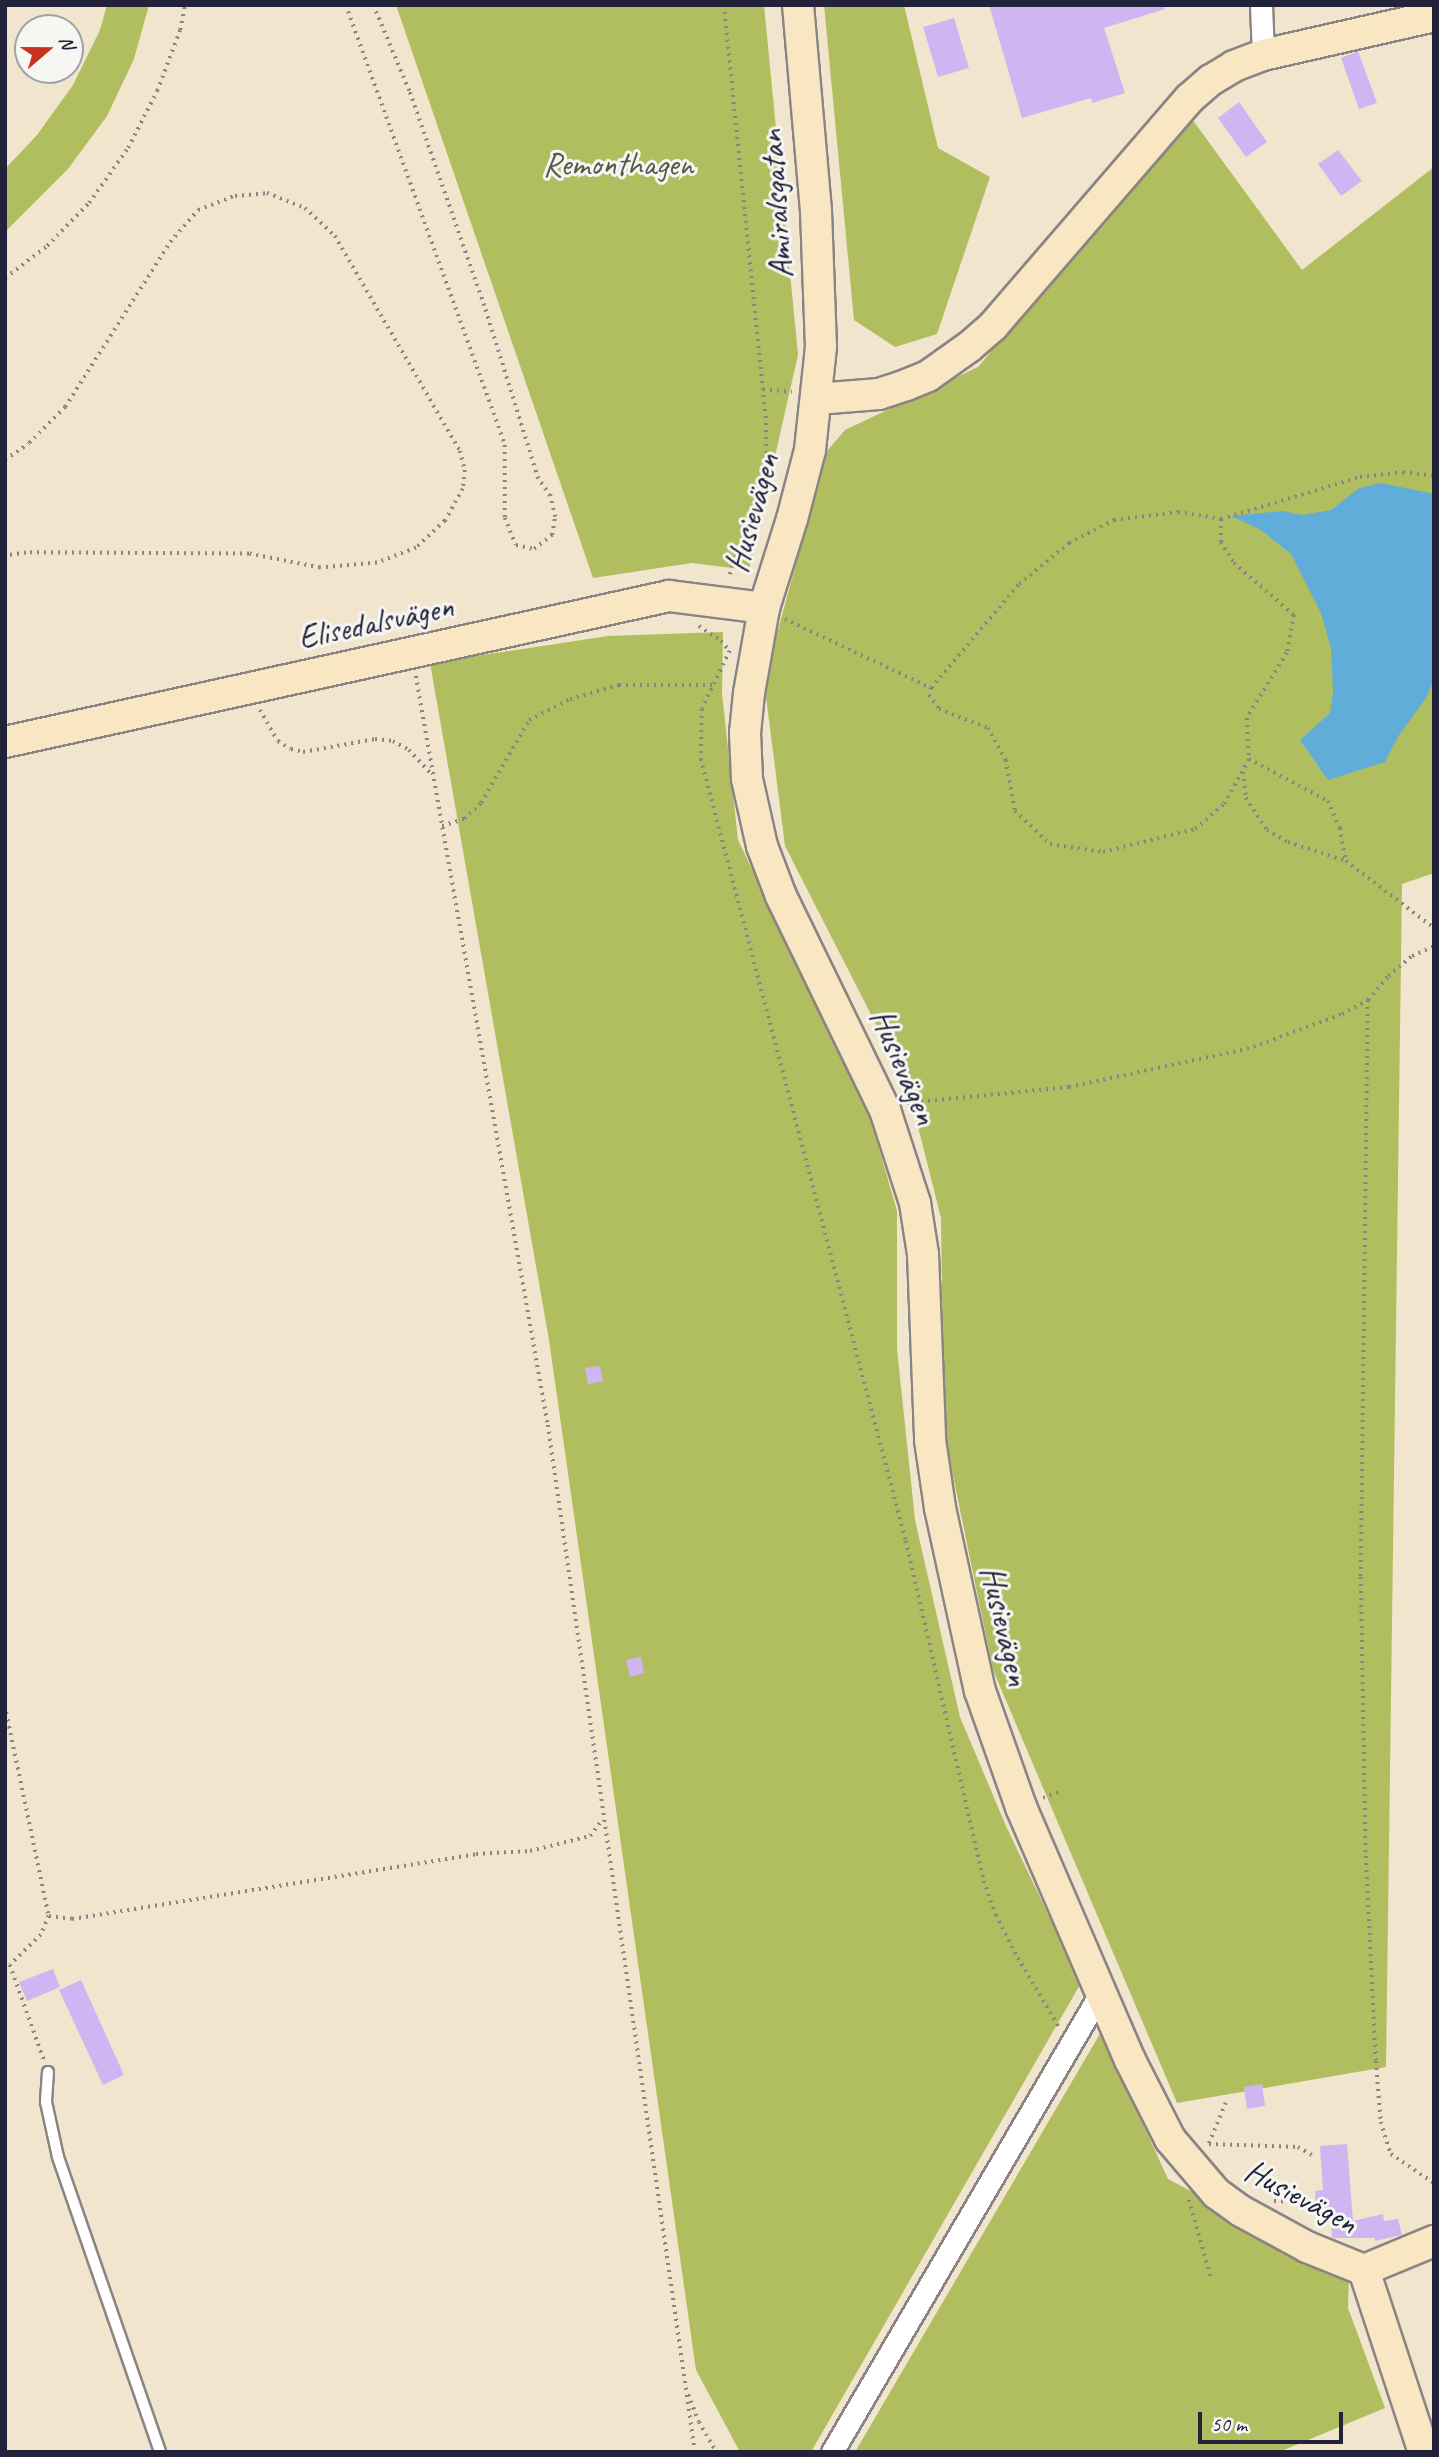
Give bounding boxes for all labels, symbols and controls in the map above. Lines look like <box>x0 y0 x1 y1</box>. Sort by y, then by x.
north arrow <box>14 14 84 84</box>
text: N <box>54 33 80 52</box>
street label: Amiralsgatan <box>752 129 802 279</box>
park label: Remonthagen <box>543 145 693 185</box>
street label: Husievägen <box>717 449 789 577</box>
street label: Elisedalsvägen <box>295 587 457 659</box>
street label: Husievägen <box>861 1003 945 1131</box>
street label: Husievägen <box>971 1562 1037 1690</box>
street label: Husievägen <box>1238 2151 1364 2243</box>
scale bar <box>1201 2398 1346 2442</box>
text: 50 m <box>1211 2411 1247 2437</box>

